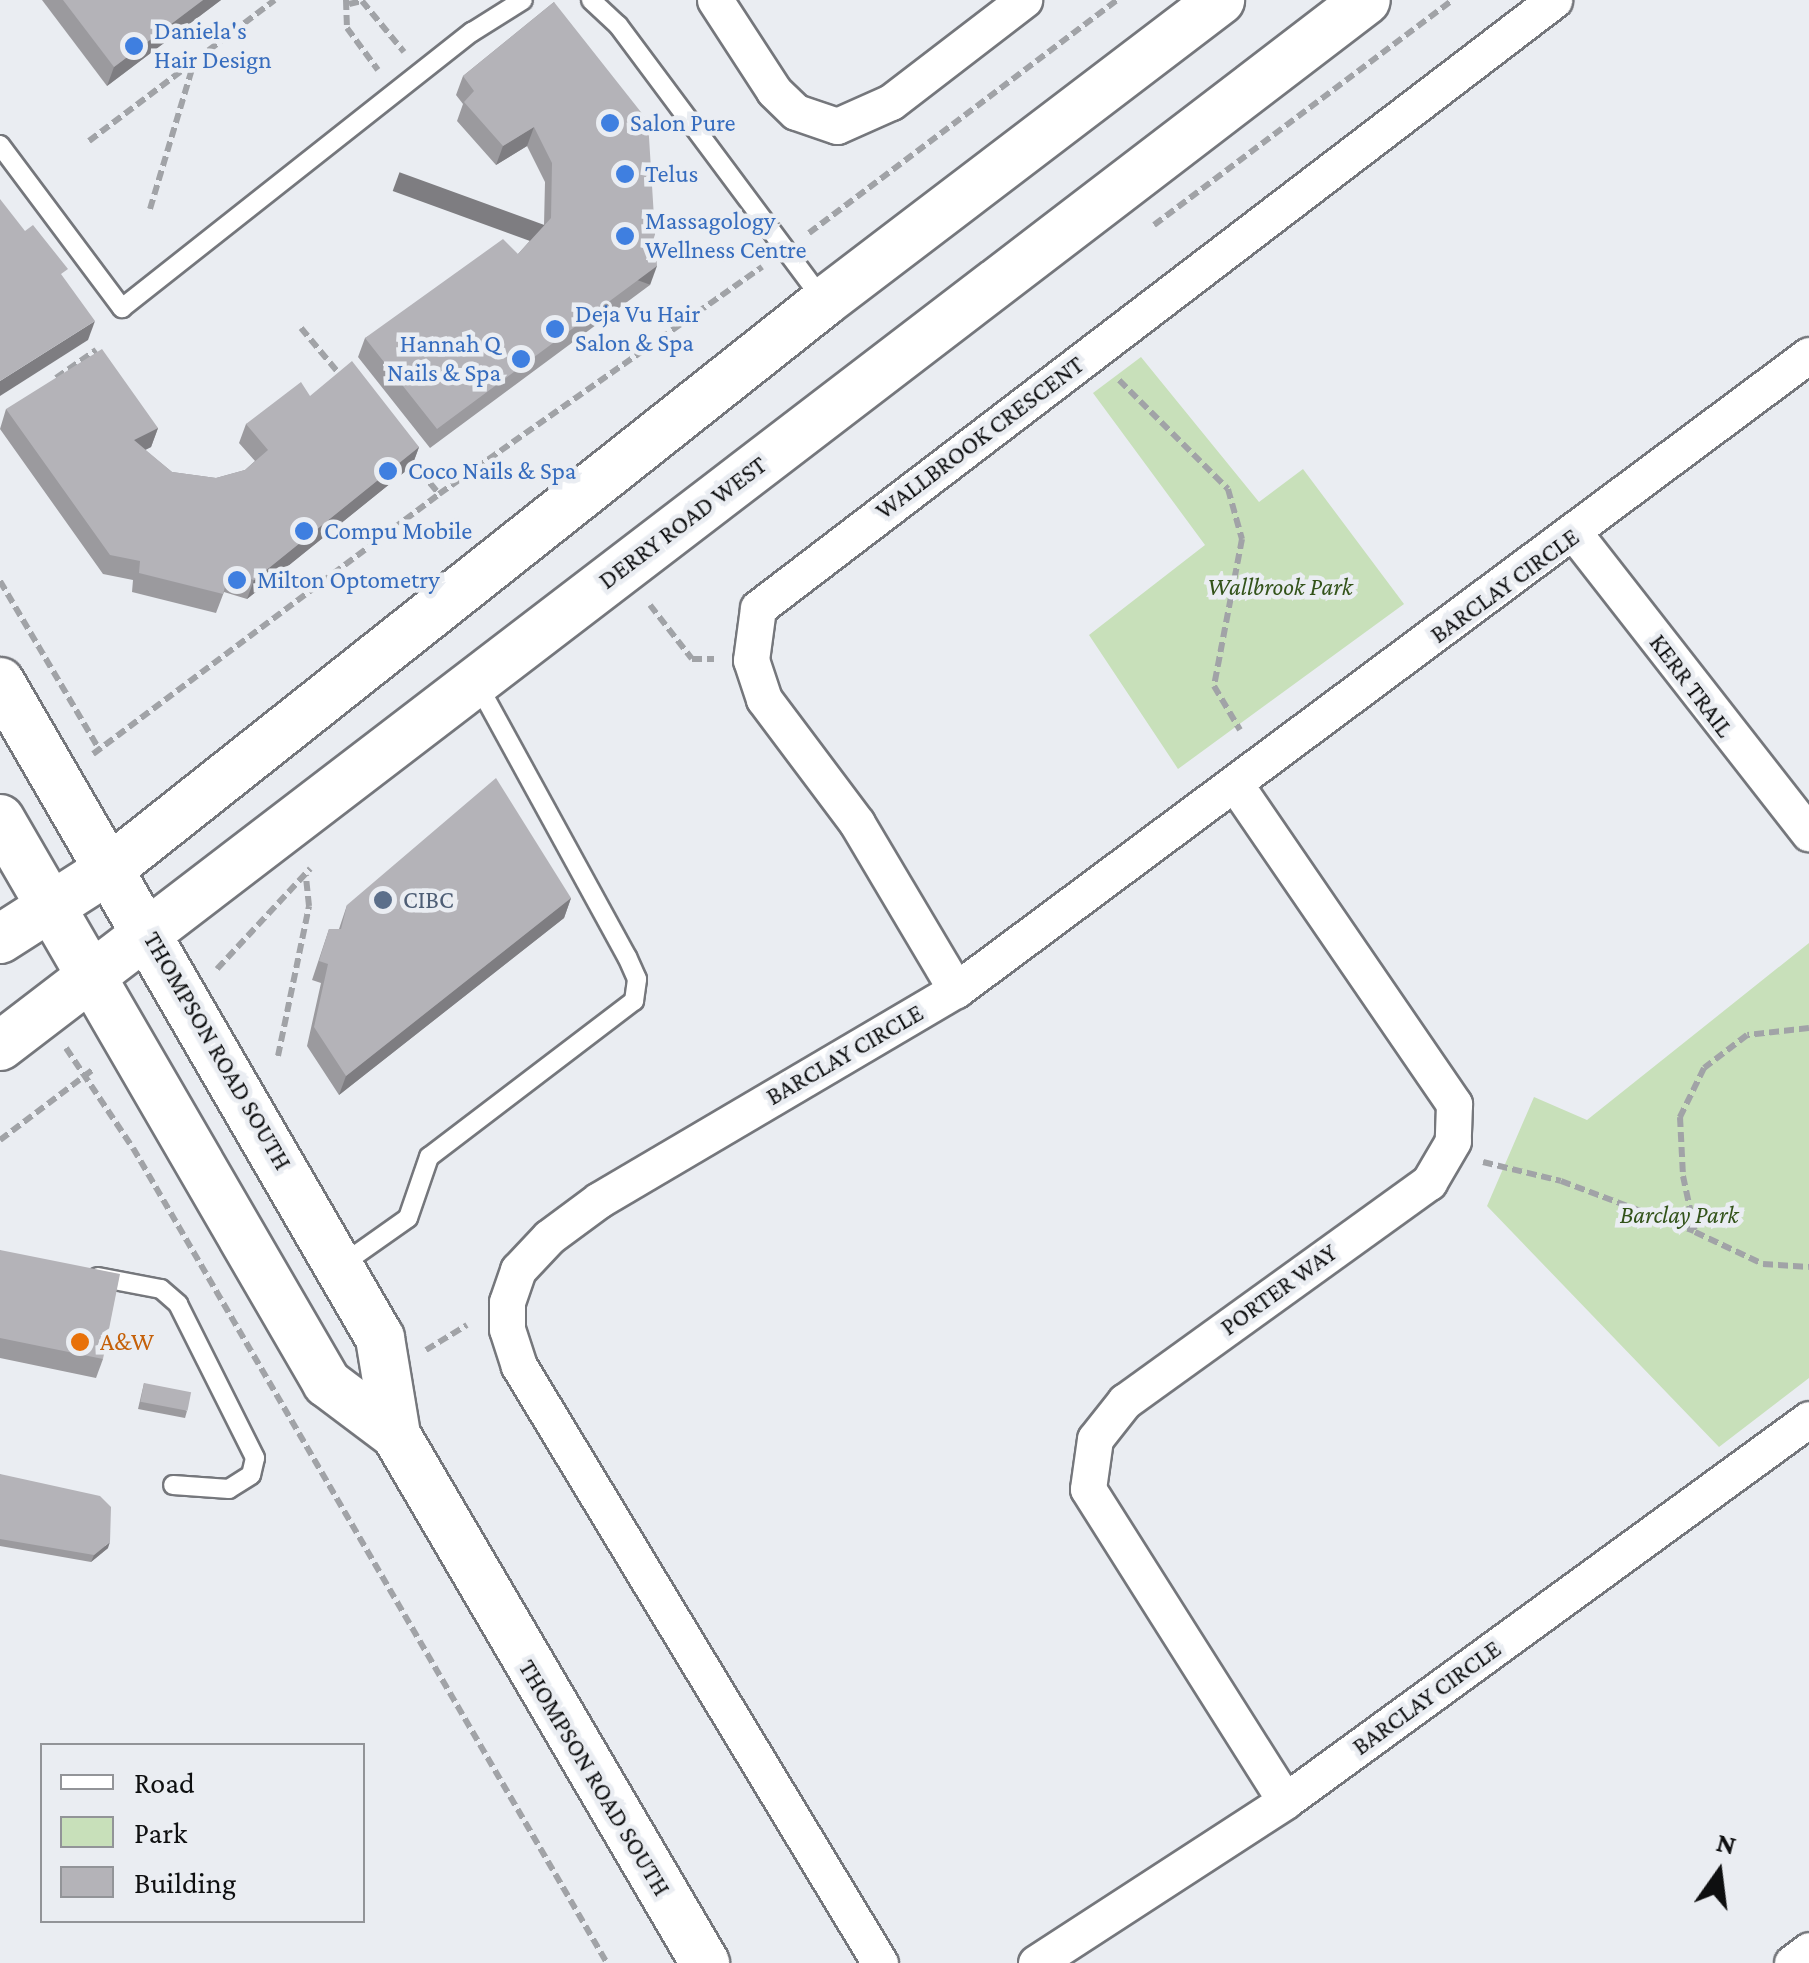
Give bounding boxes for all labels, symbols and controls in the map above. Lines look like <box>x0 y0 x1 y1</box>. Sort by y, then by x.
place label: Daniela's Hair Design <box>154 17 272 76</box>
marker: Daniela's Hair Design <box>123 35 145 57</box>
place label: Salon Pure <box>630 108 735 138</box>
marker: Salon Pure <box>599 112 621 134</box>
place label: Telus <box>645 159 698 189</box>
marker: Telus <box>614 163 636 185</box>
place label: Massagology Wellness Centre <box>645 207 806 266</box>
marker: Massagology Wellness Centre <box>614 225 636 247</box>
place label: Deja Vu Hair Salon & Spa <box>575 300 700 359</box>
marker: Deja Vu Hair Salon & Spa <box>544 318 566 340</box>
place label: Hannah Q Nails & Spa <box>387 330 501 389</box>
marker: Hannah Q Nails & Spa <box>510 348 532 370</box>
street label: WALLBROOK CRESCENT <box>870 350 1090 526</box>
street label: DERRY ROAD WEST <box>593 450 773 596</box>
place label: Coco Nails & Spa <box>408 456 576 486</box>
marker: Coco Nails & Spa <box>377 460 399 482</box>
place label: Compu Mobile <box>324 516 472 546</box>
marker: Compu Mobile <box>293 520 315 542</box>
street label: BARCLAY CIRCLE <box>1425 522 1585 650</box>
place label: Milton Optometry <box>257 565 440 595</box>
marker: Milton Optometry <box>226 569 248 591</box>
park label: Wallbrook Park <box>1207 572 1353 602</box>
street label: KERR TRAIL <box>1643 629 1739 743</box>
place label: CIBC <box>403 885 454 915</box>
marker: CIBC <box>372 889 394 911</box>
street label: THOMPSON ROAD SOUTH <box>136 927 298 1175</box>
street label: BARCLAY CIRCLE <box>761 998 929 1112</box>
park label: Barclay Park <box>1620 1200 1738 1230</box>
street label: PORTER WAY <box>1215 1238 1343 1342</box>
place label: A&W <box>100 1327 154 1357</box>
marker: A&W <box>69 1331 91 1353</box>
street label: BARCLAY CIRCLE <box>1347 1634 1507 1762</box>
street label: THOMPSON ROAD SOUTH <box>512 1655 676 1901</box>
legend <box>40 1743 365 1923</box>
text: Road <box>134 1766 195 1799</box>
text: Park <box>134 1816 187 1849</box>
north arrow <box>1669 1823 1769 1923</box>
text: N <box>1713 1826 1739 1861</box>
text: Building <box>134 1866 236 1899</box>

